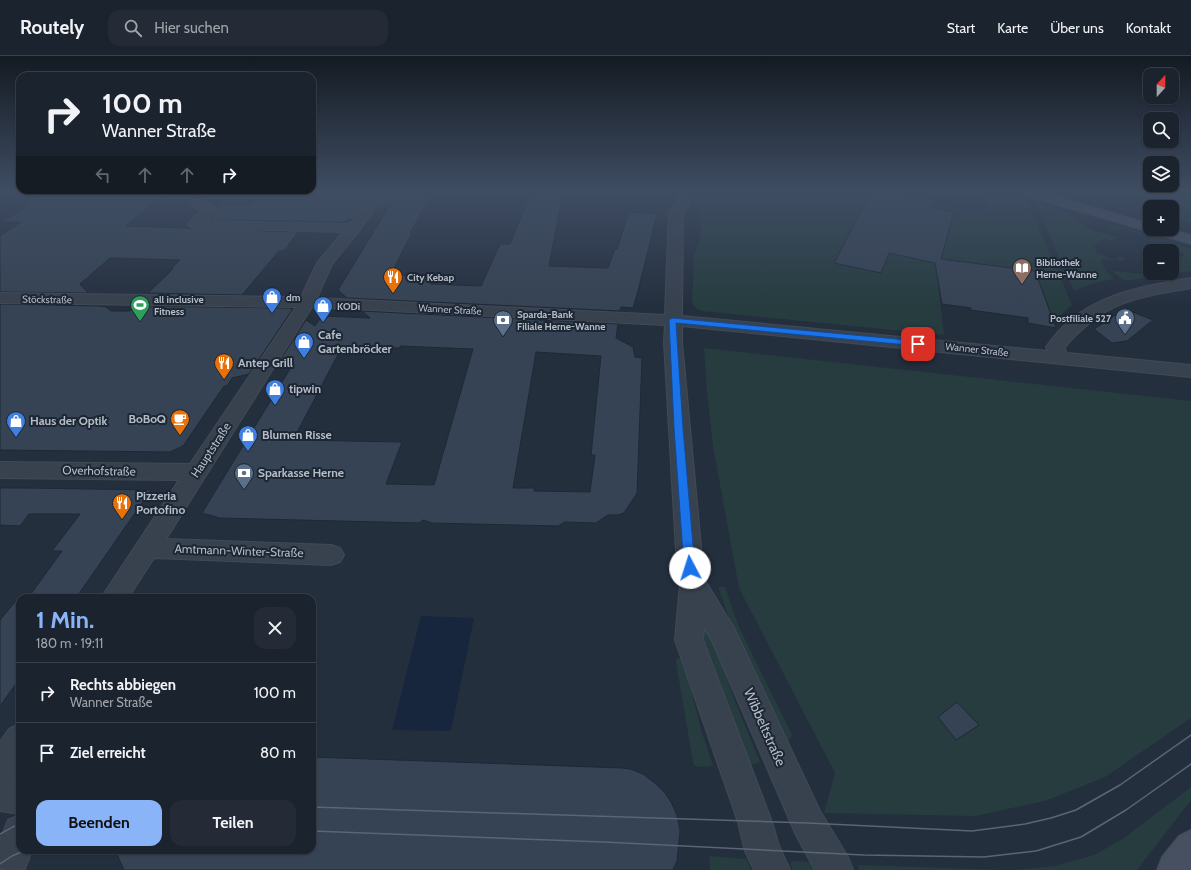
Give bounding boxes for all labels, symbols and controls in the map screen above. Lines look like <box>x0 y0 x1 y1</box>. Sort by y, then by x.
search box <box>108 10 388 46</box>
text: Routely <box>20 16 84 39</box>
icon: search <box>122 17 144 39</box>
text: Hier suchen <box>154 19 229 37</box>
text: Start <box>947 19 975 37</box>
text: Karte <box>997 19 1028 37</box>
text: Über uns <box>1050 19 1104 37</box>
text: Kontakt <box>1126 19 1171 37</box>
north arrow <box>1143 68 1179 104</box>
map controls <box>1143 68 1179 280</box>
text: 100 m <box>102 86 183 120</box>
icon: right <box>36 88 88 140</box>
button: search <box>1143 112 1179 148</box>
text: Wanner Straße <box>102 120 216 142</box>
button: layers <box>1143 156 1179 192</box>
icon: left <box>92 164 114 186</box>
icon: ahead <box>134 164 156 186</box>
icon: ahead <box>176 164 198 186</box>
icon: right <box>218 164 240 186</box>
button: + <box>1143 200 1179 236</box>
button: − <box>1143 244 1179 280</box>
place label: Bibliothek Herne-Wanne <box>1036 256 1097 281</box>
library icon: Bibliothek Herne-Wanne <box>1011 257 1033 285</box>
restaurant icon: City Kebap <box>382 266 404 294</box>
place label: City Kebap <box>407 271 455 284</box>
shop icon: dm <box>261 286 283 314</box>
place label: dm <box>286 291 301 304</box>
street label: Stöckstraße <box>22 293 72 306</box>
place label: all inclusive Fitness <box>154 293 204 318</box>
sports icon: all inclusive Fitness <box>129 294 151 322</box>
shop icon: KODi <box>312 295 334 323</box>
place label: KODi <box>337 300 360 313</box>
street label: Wanner Straße <box>418 301 482 318</box>
public building icon: Postfiliale 527 <box>1114 307 1136 335</box>
place label: Sparda-Bank Filiale Herne-Wanne <box>517 308 605 333</box>
bank icon: Sparda-Bank Filiale Herne-Wanne <box>492 309 514 337</box>
place label: Postfiliale 527 <box>1050 312 1112 325</box>
place label: Cafe Gartenbröcker <box>318 327 392 356</box>
pin <box>901 327 935 361</box>
shop icon: Cafe Gartenbröcker <box>293 331 315 359</box>
icon: arrive <box>907 333 929 355</box>
street label: Wanner Straße <box>945 340 1009 359</box>
restaurant icon: Antep Grill <box>213 352 235 380</box>
place label: Antep Grill <box>238 355 293 370</box>
shop icon: tipwin <box>264 378 286 406</box>
place label: tipwin <box>289 381 321 396</box>
cafe icon: BoBoQ <box>169 408 191 436</box>
shop icon: Haus der Optik <box>5 410 27 438</box>
place label: BoBoQ <box>129 411 166 426</box>
place label: Haus der Optik <box>30 413 107 428</box>
street label: Hauptstraße <box>187 419 234 480</box>
shop icon: Blumen Risse <box>237 424 259 452</box>
place label: Blumen Risse <box>262 427 332 442</box>
street label: Overhofstraße <box>62 462 136 479</box>
bank icon: Sparkasse Herne <box>233 462 255 490</box>
place label: Sparkasse Herne <box>258 465 344 480</box>
place label: Pizzeria Portofino <box>136 488 185 517</box>
restaurant icon: Pizzeria Portofino <box>111 492 133 520</box>
street label: Amtmann-Winter-Straße <box>174 541 304 560</box>
position arrow <box>669 547 711 589</box>
text: 1 Min. <box>36 605 94 634</box>
button: close <box>254 607 296 649</box>
text: 180 m · 19:11 <box>36 635 103 651</box>
text: Rechts abbiegen <box>70 676 176 694</box>
icon: right <box>36 682 58 704</box>
text: 100 m <box>254 684 296 702</box>
street label: Wibbeltstraße <box>740 685 790 769</box>
text: Wanner Straße <box>70 694 152 710</box>
icon: arrive <box>36 742 58 764</box>
text: Ziel erreicht <box>70 744 146 762</box>
text: 80 m <box>260 744 296 762</box>
button: Beenden <box>36 800 162 846</box>
button: Teilen <box>170 800 296 846</box>

